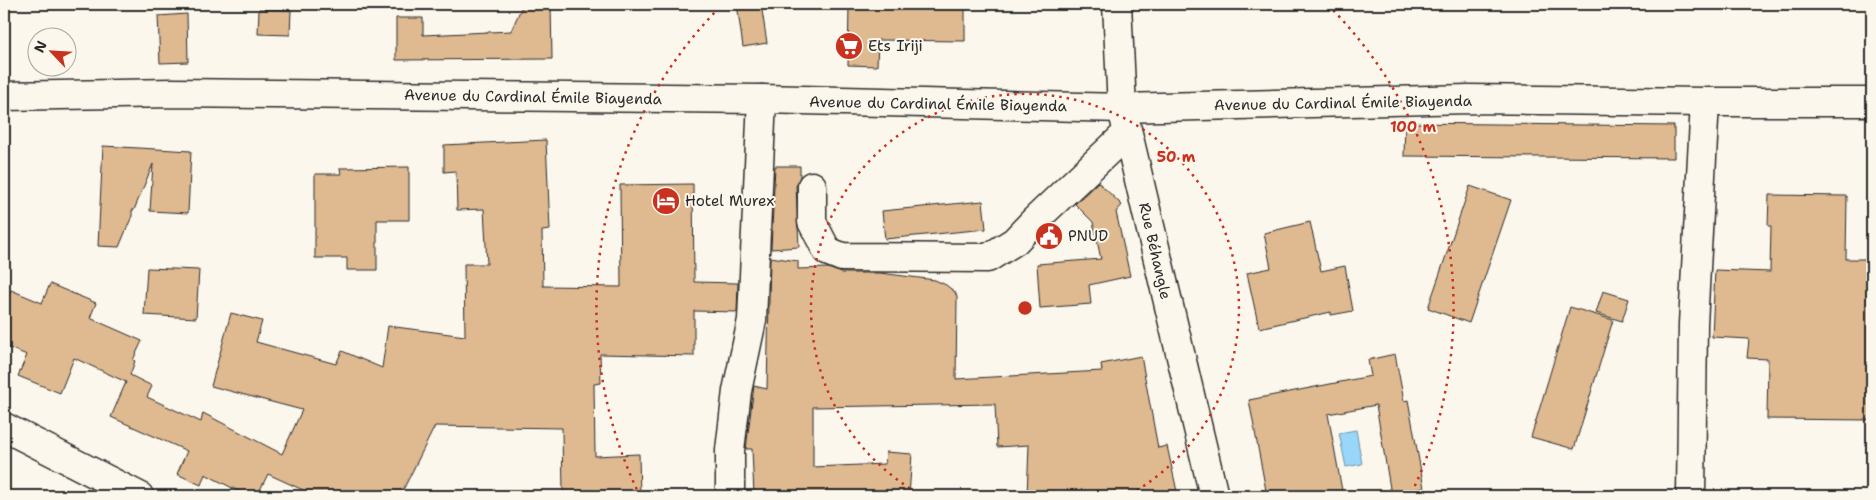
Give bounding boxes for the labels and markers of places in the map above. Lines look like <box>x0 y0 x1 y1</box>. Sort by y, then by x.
supermarket icon: Ets Iriji <box>834 31 864 61</box>
place label: Ets Iriji <box>868 36 923 56</box>
hotel icon: Hotel Murex <box>651 186 681 216</box>
place label: Hotel Murex <box>685 191 775 211</box>
public building icon: PNUD <box>1034 221 1064 251</box>
place label: PNUD <box>1068 226 1108 246</box>
centre of rings <box>1016 299 1034 317</box>

